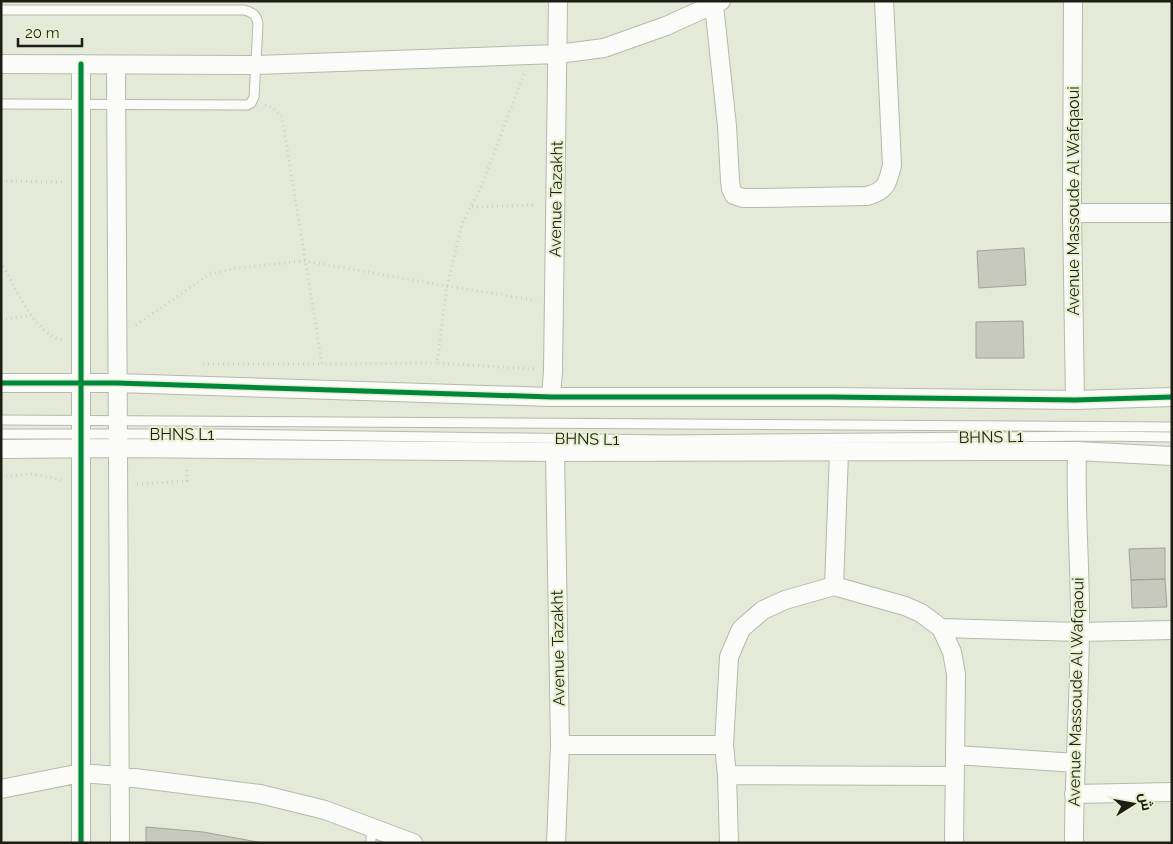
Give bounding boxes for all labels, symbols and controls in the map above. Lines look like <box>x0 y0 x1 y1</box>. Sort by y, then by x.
scale bar <box>18 15 81 47</box>
text: 20 m <box>25 24 60 42</box>
street label: Avenue Massoude Al Wafqaoui <box>1064 86 1083 316</box>
street label: Avenue Tazakht <box>545 140 567 257</box>
street label: BHNS L1 <box>150 425 215 444</box>
street label: BHNS L1 <box>958 427 1024 447</box>
street label: BHNS L1 <box>554 429 620 449</box>
street label: Avenue Massoude Al Wafqaoui <box>1065 577 1087 807</box>
street label: Avenue Tazakht <box>547 589 569 706</box>
north arrow <box>1108 779 1158 829</box>
text: ش <box>1135 791 1155 812</box>

